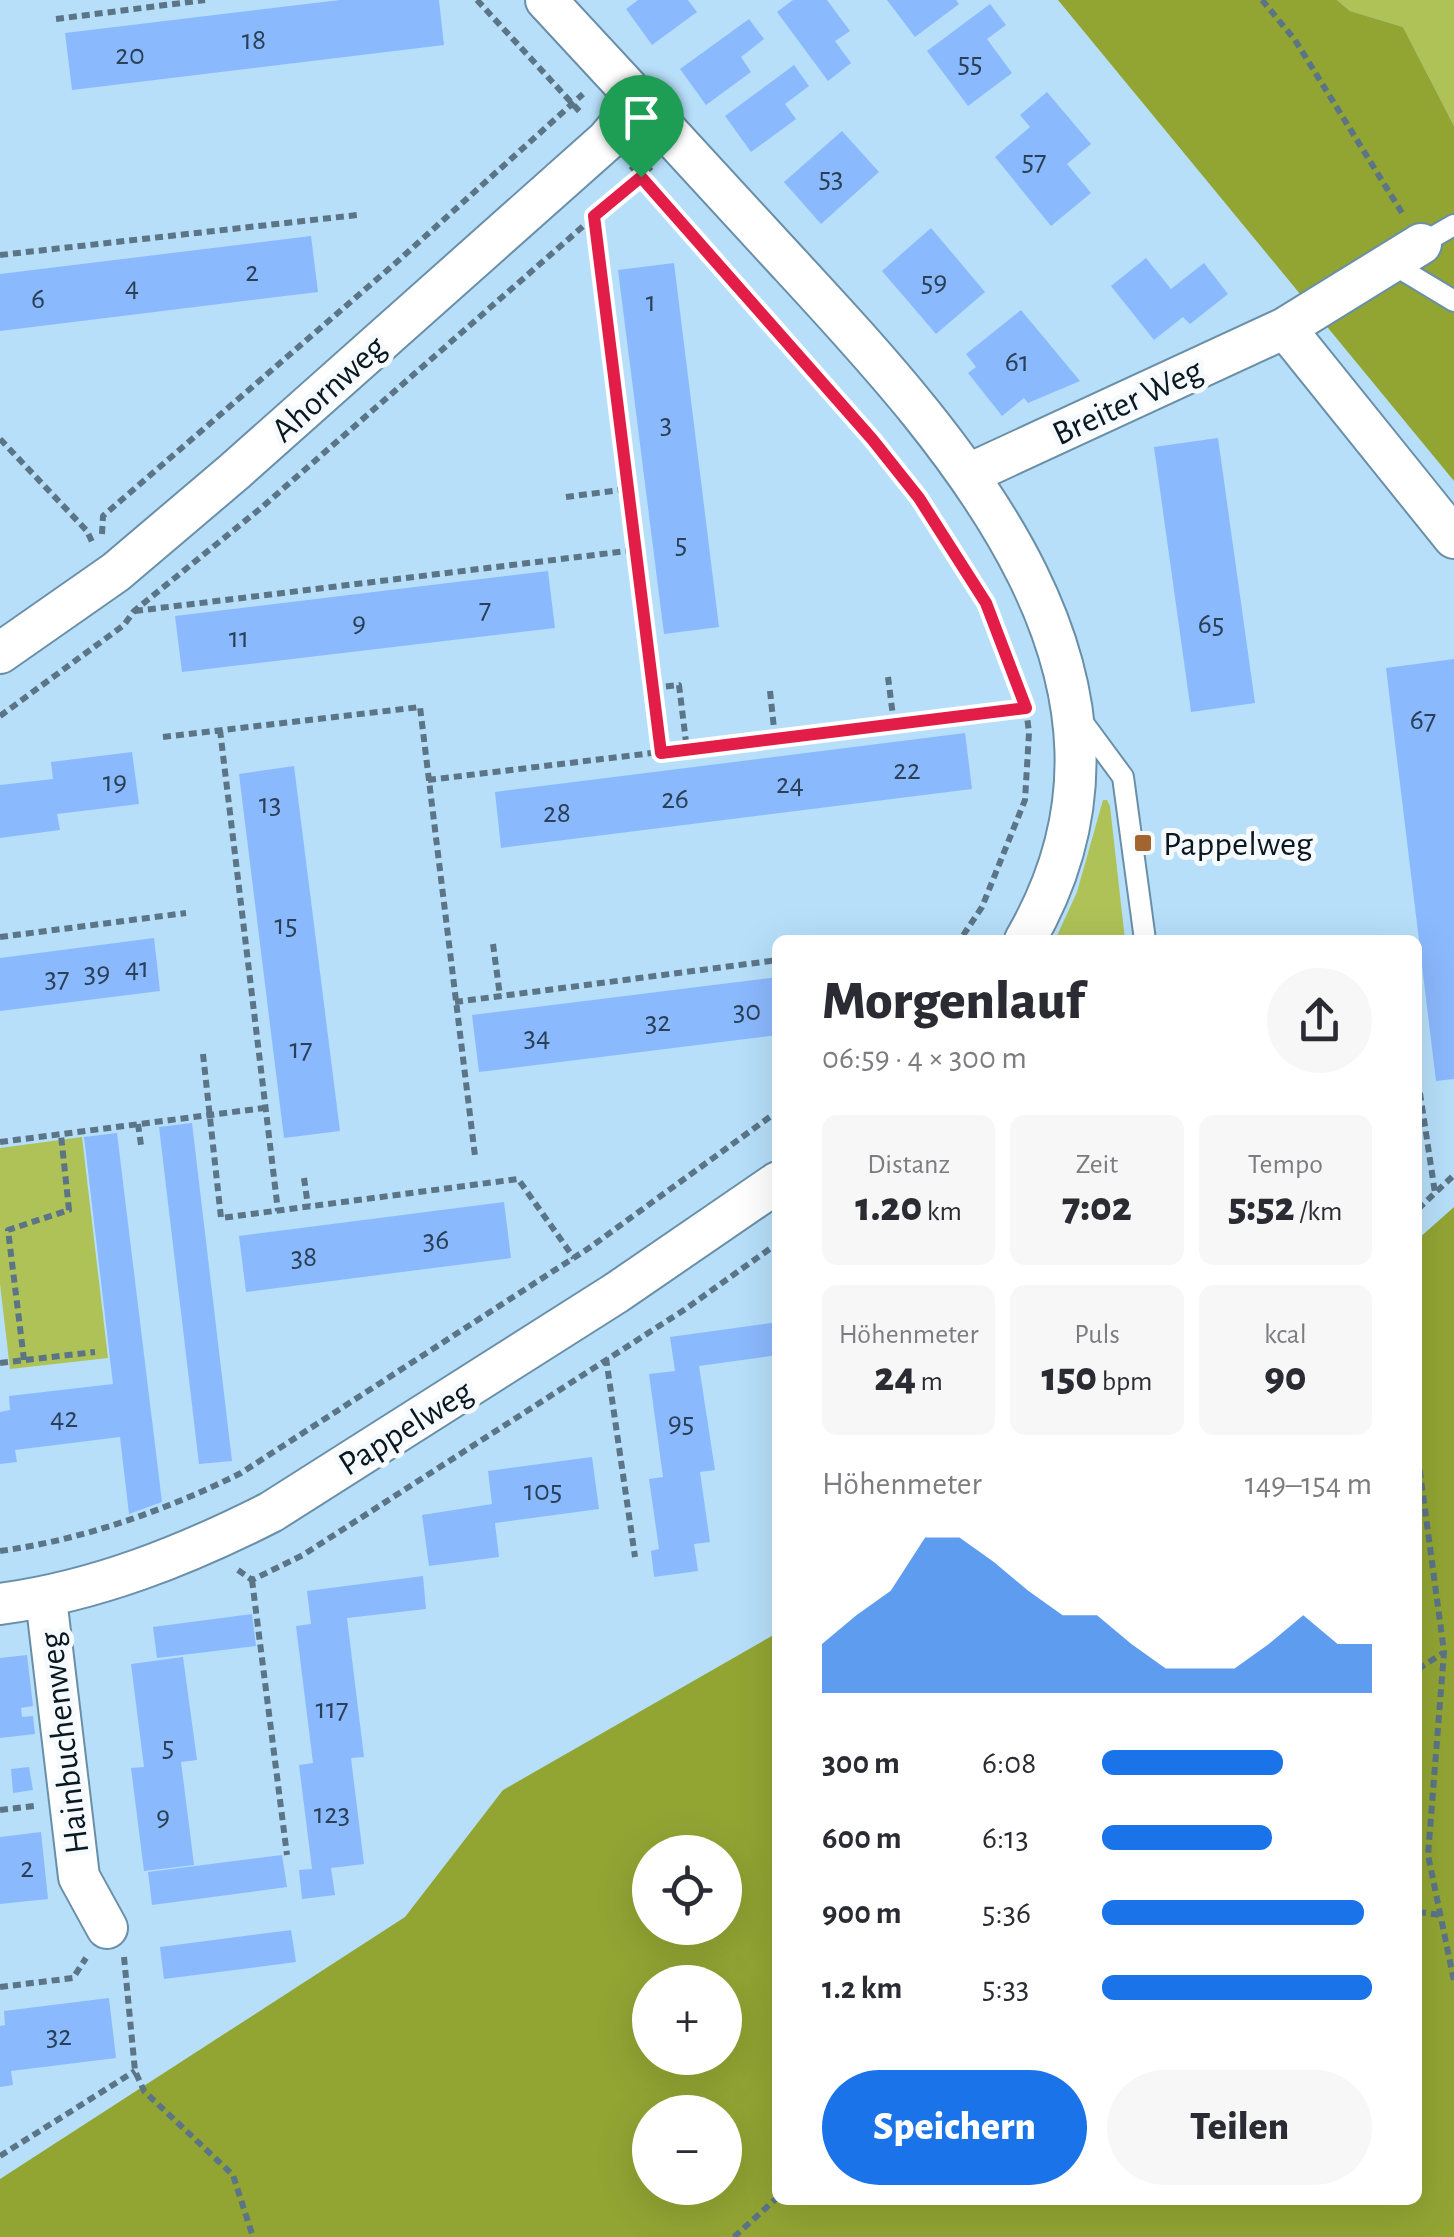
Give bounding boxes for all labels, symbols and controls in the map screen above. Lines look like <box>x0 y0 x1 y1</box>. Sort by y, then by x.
house number: 18 <box>242 25 266 55</box>
house number: 20 <box>115 40 145 70</box>
house number: 55 <box>957 48 983 78</box>
pin <box>599 75 684 178</box>
icon: arrive <box>614 90 669 145</box>
house number: 57 <box>1021 146 1047 176</box>
house number: 53 <box>819 163 843 193</box>
house number: 2 <box>245 257 259 287</box>
house number: 59 <box>921 267 947 297</box>
house number: 4 <box>125 272 139 302</box>
house number: 6 <box>31 284 45 314</box>
house number: 1 <box>646 287 656 317</box>
street label: Ahornweg <box>265 329 393 449</box>
house number: 61 <box>1005 347 1029 377</box>
street label: Breiter Weg <box>1047 353 1208 452</box>
house number: 3 <box>660 409 672 439</box>
house number: 5 <box>675 529 687 559</box>
house number: 7 <box>479 594 491 624</box>
house number: 9 <box>352 608 366 638</box>
house number: 65 <box>1198 609 1224 639</box>
house number: 11 <box>229 623 249 653</box>
house number: 67 <box>1410 705 1436 735</box>
house number: 22 <box>893 755 921 785</box>
house number: 19 <box>103 767 127 797</box>
house number: 24 <box>776 769 804 799</box>
house number: 26 <box>661 784 689 814</box>
house number: 13 <box>259 789 281 819</box>
house number: 28 <box>543 798 571 828</box>
place label: Pappelweg <box>1163 827 1313 862</box>
marker: Pappelweg <box>1132 832 1154 854</box>
house number: 15 <box>275 910 297 940</box>
house number: 41 <box>125 953 149 983</box>
house number: 39 <box>84 958 110 988</box>
house number: 37 <box>45 963 69 993</box>
button: share <box>1267 968 1372 1073</box>
text: Morgenlauf <box>822 974 1084 1029</box>
house number: 30 <box>733 996 761 1026</box>
house number: 32 <box>645 1007 671 1037</box>
house number: 34 <box>524 1022 550 1052</box>
house number: 17 <box>290 1034 312 1064</box>
text: 06:59 · 4 × 300 m <box>822 1042 1027 1074</box>
text: Distanz <box>867 1151 950 1179</box>
text: Zeit <box>1076 1151 1118 1179</box>
text: Tempo <box>1248 1151 1323 1179</box>
text: 1.20 <box>855 1186 922 1228</box>
text: 7:02 <box>1062 1186 1132 1228</box>
text: 5:52 <box>1228 1186 1295 1228</box>
text: km <box>922 1198 962 1226</box>
text: /km <box>1295 1198 1342 1226</box>
house number: 36 <box>423 1225 449 1255</box>
house number: 38 <box>291 1242 317 1272</box>
text: Höhenmeter <box>839 1321 979 1349</box>
text: Puls <box>1074 1321 1120 1349</box>
text: kcal <box>1264 1321 1307 1349</box>
text: 24 <box>874 1356 916 1398</box>
text: 150 <box>1041 1356 1097 1398</box>
text: 90 <box>1264 1356 1306 1398</box>
text: m <box>916 1368 943 1396</box>
text: bpm <box>1097 1368 1152 1396</box>
street label: Pappelweg <box>333 1374 479 1483</box>
house number: 42 <box>50 1403 78 1433</box>
house number: 95 <box>668 1408 694 1438</box>
text: Höhenmeter <box>822 1468 982 1500</box>
text: 149–154 m <box>1245 1468 1372 1500</box>
house number: 105 <box>524 1476 562 1506</box>
street label: Hainbuchenweg <box>34 1630 95 1856</box>
house number: 117 <box>315 1694 349 1724</box>
house number: 5 <box>162 1732 174 1762</box>
text: 300 m <box>822 1747 900 1779</box>
text: 6:08 <box>982 1747 1036 1779</box>
house number: 123 <box>314 1799 350 1829</box>
house number: 9 <box>156 1802 170 1832</box>
text: 600 m <box>822 1822 901 1854</box>
text: 6:13 <box>982 1822 1029 1854</box>
map controls <box>632 1835 742 2205</box>
button: locate <box>632 1835 742 1945</box>
house number: 2 <box>20 1853 34 1883</box>
text: 900 m <box>822 1897 901 1929</box>
text: 5:36 <box>982 1897 1031 1929</box>
button: + <box>632 1965 742 2075</box>
text: 1.2 km <box>822 1972 902 2004</box>
text: 5:33 <box>982 1972 1029 2004</box>
house number: 32 <box>46 2021 72 2051</box>
button: Speichern <box>822 2070 1087 2185</box>
button: Teilen <box>1107 2070 1372 2185</box>
button: − <box>632 2095 742 2205</box>

